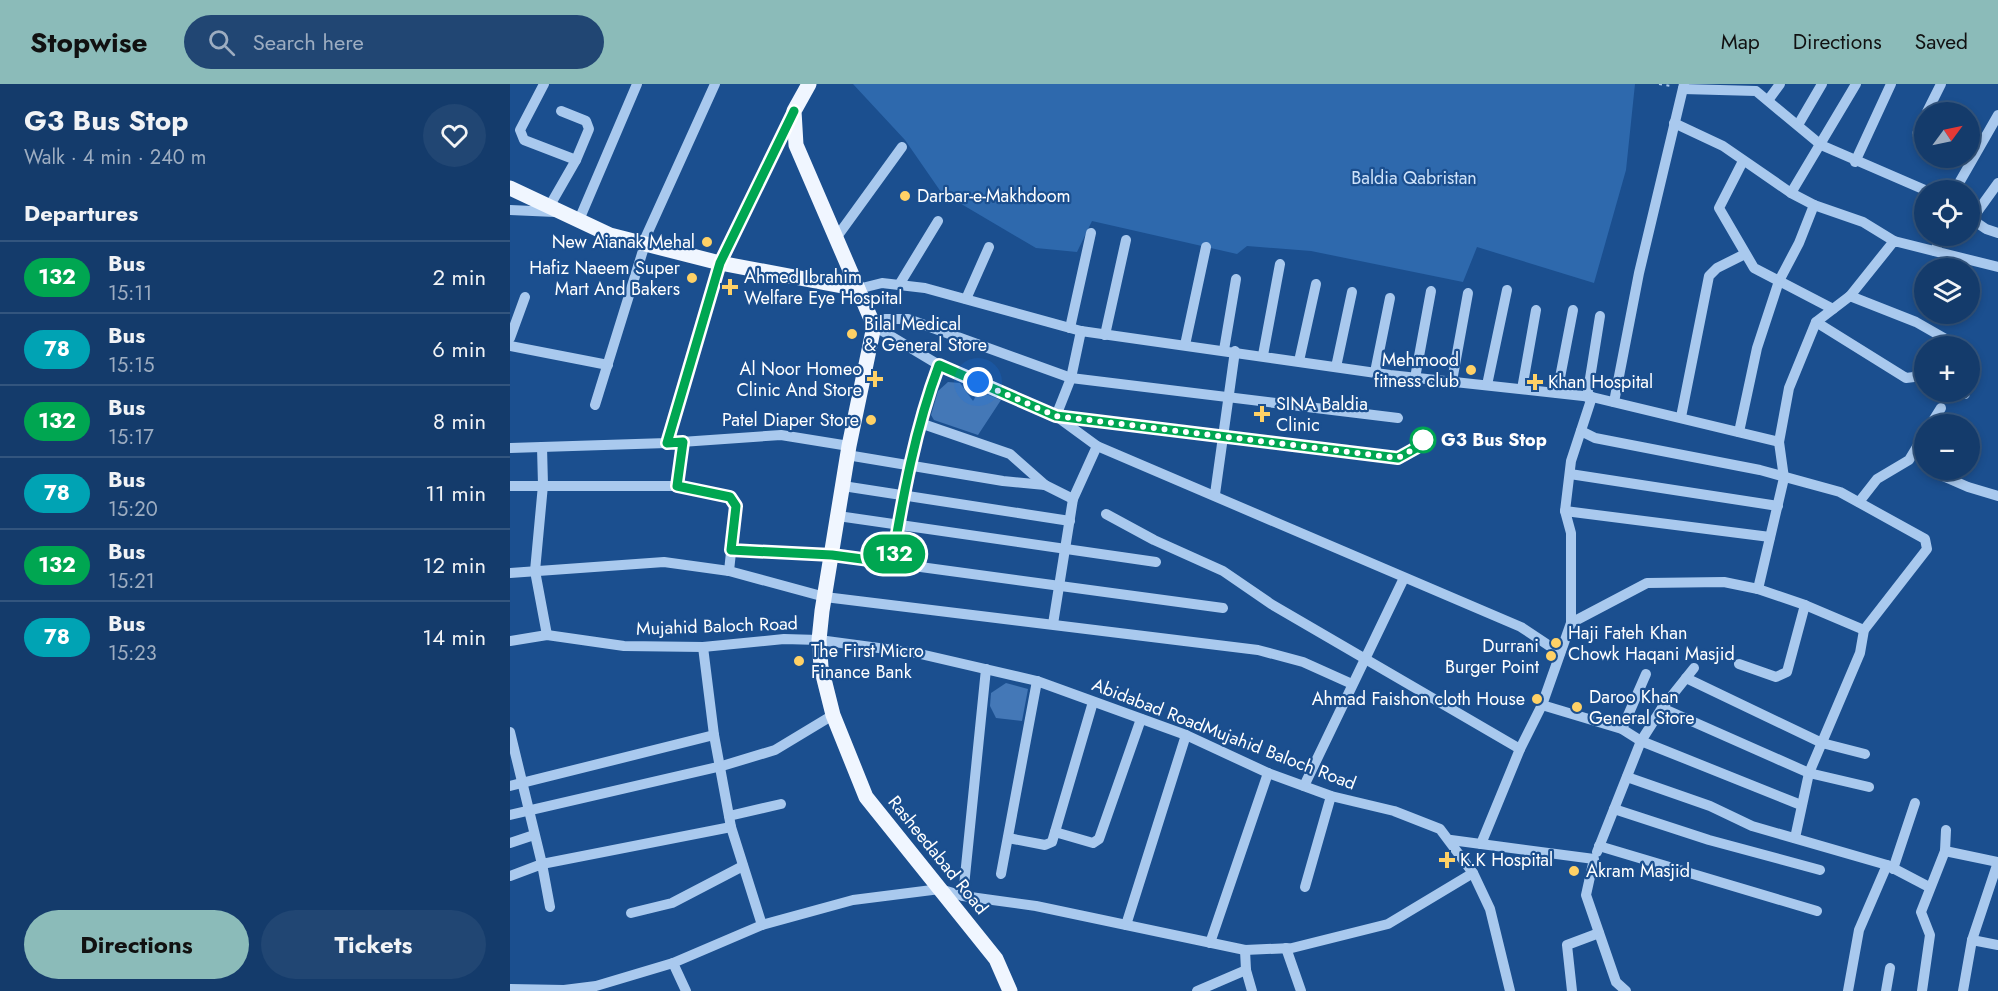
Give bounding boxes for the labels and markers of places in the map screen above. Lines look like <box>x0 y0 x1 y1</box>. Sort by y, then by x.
place label: Darbar-e-Makhdoom <box>917 183 1071 209</box>
marker: Darbar-e-Makhdoom <box>898 189 912 203</box>
place label: New Aianak Mehal <box>552 229 695 255</box>
marker: New Aianak Mehal <box>700 235 714 249</box>
place label: Hafiz Naeem Super Mart And Bakers <box>529 255 681 302</box>
place label: Ahmed Ibrahim Welfare Eye Hospital <box>744 264 902 311</box>
marker: Hafiz Naeem Super Mart And Bakers <box>685 271 699 285</box>
marker: Ahmed Ibrahim Welfare Eye Hospital <box>721 278 739 296</box>
place label: Bilal Medical & General Store <box>864 311 987 358</box>
marker: Bilal Medical & General Store <box>845 327 859 341</box>
place label: Mehmood fitness club <box>1374 347 1459 394</box>
place label: Al Noor Homeo Clinic And Store <box>737 356 862 403</box>
marker: Mehmood fitness club <box>1464 363 1478 377</box>
place label: Khan Hospital <box>1548 369 1653 395</box>
marker: Al Noor Homeo Clinic And Store <box>866 370 884 388</box>
marker: Khan Hospital <box>1526 373 1544 391</box>
place label: SINA Baldia Clinic <box>1276 391 1368 438</box>
marker: SINA Baldia Clinic <box>1253 405 1271 423</box>
place label: Patel Diaper Store <box>722 407 859 433</box>
marker: Patel Diaper Store <box>864 413 878 427</box>
marker: G3 Bus Stop <box>1410 427 1436 453</box>
place label: G3 Bus Stop <box>1441 427 1547 453</box>
place label: Haji Fateh Khan Chowk Haqani Masjid <box>1568 620 1735 667</box>
place label: Durrani Burger Point <box>1445 633 1540 680</box>
marker: Haji Fateh Khan Chowk Haqani Masjid <box>1549 636 1563 650</box>
place label: The First Micro Finance Bank <box>811 638 924 685</box>
marker: Durrani Burger Point <box>1544 649 1558 663</box>
marker: The First Micro Finance Bank <box>792 654 806 668</box>
place label: Daroo Khan General Store <box>1589 684 1695 731</box>
place label: Ahmad Faishon cloth House <box>1312 686 1525 712</box>
marker: Ahmad Faishon cloth House <box>1530 692 1544 706</box>
marker: Daroo Khan General Store <box>1570 700 1584 714</box>
place label: K.K Hospital <box>1460 847 1553 873</box>
marker: K.K Hospital <box>1438 851 1456 869</box>
place label: Akram Masjid <box>1586 858 1690 884</box>
marker: Akram Masjid <box>1567 864 1581 878</box>

